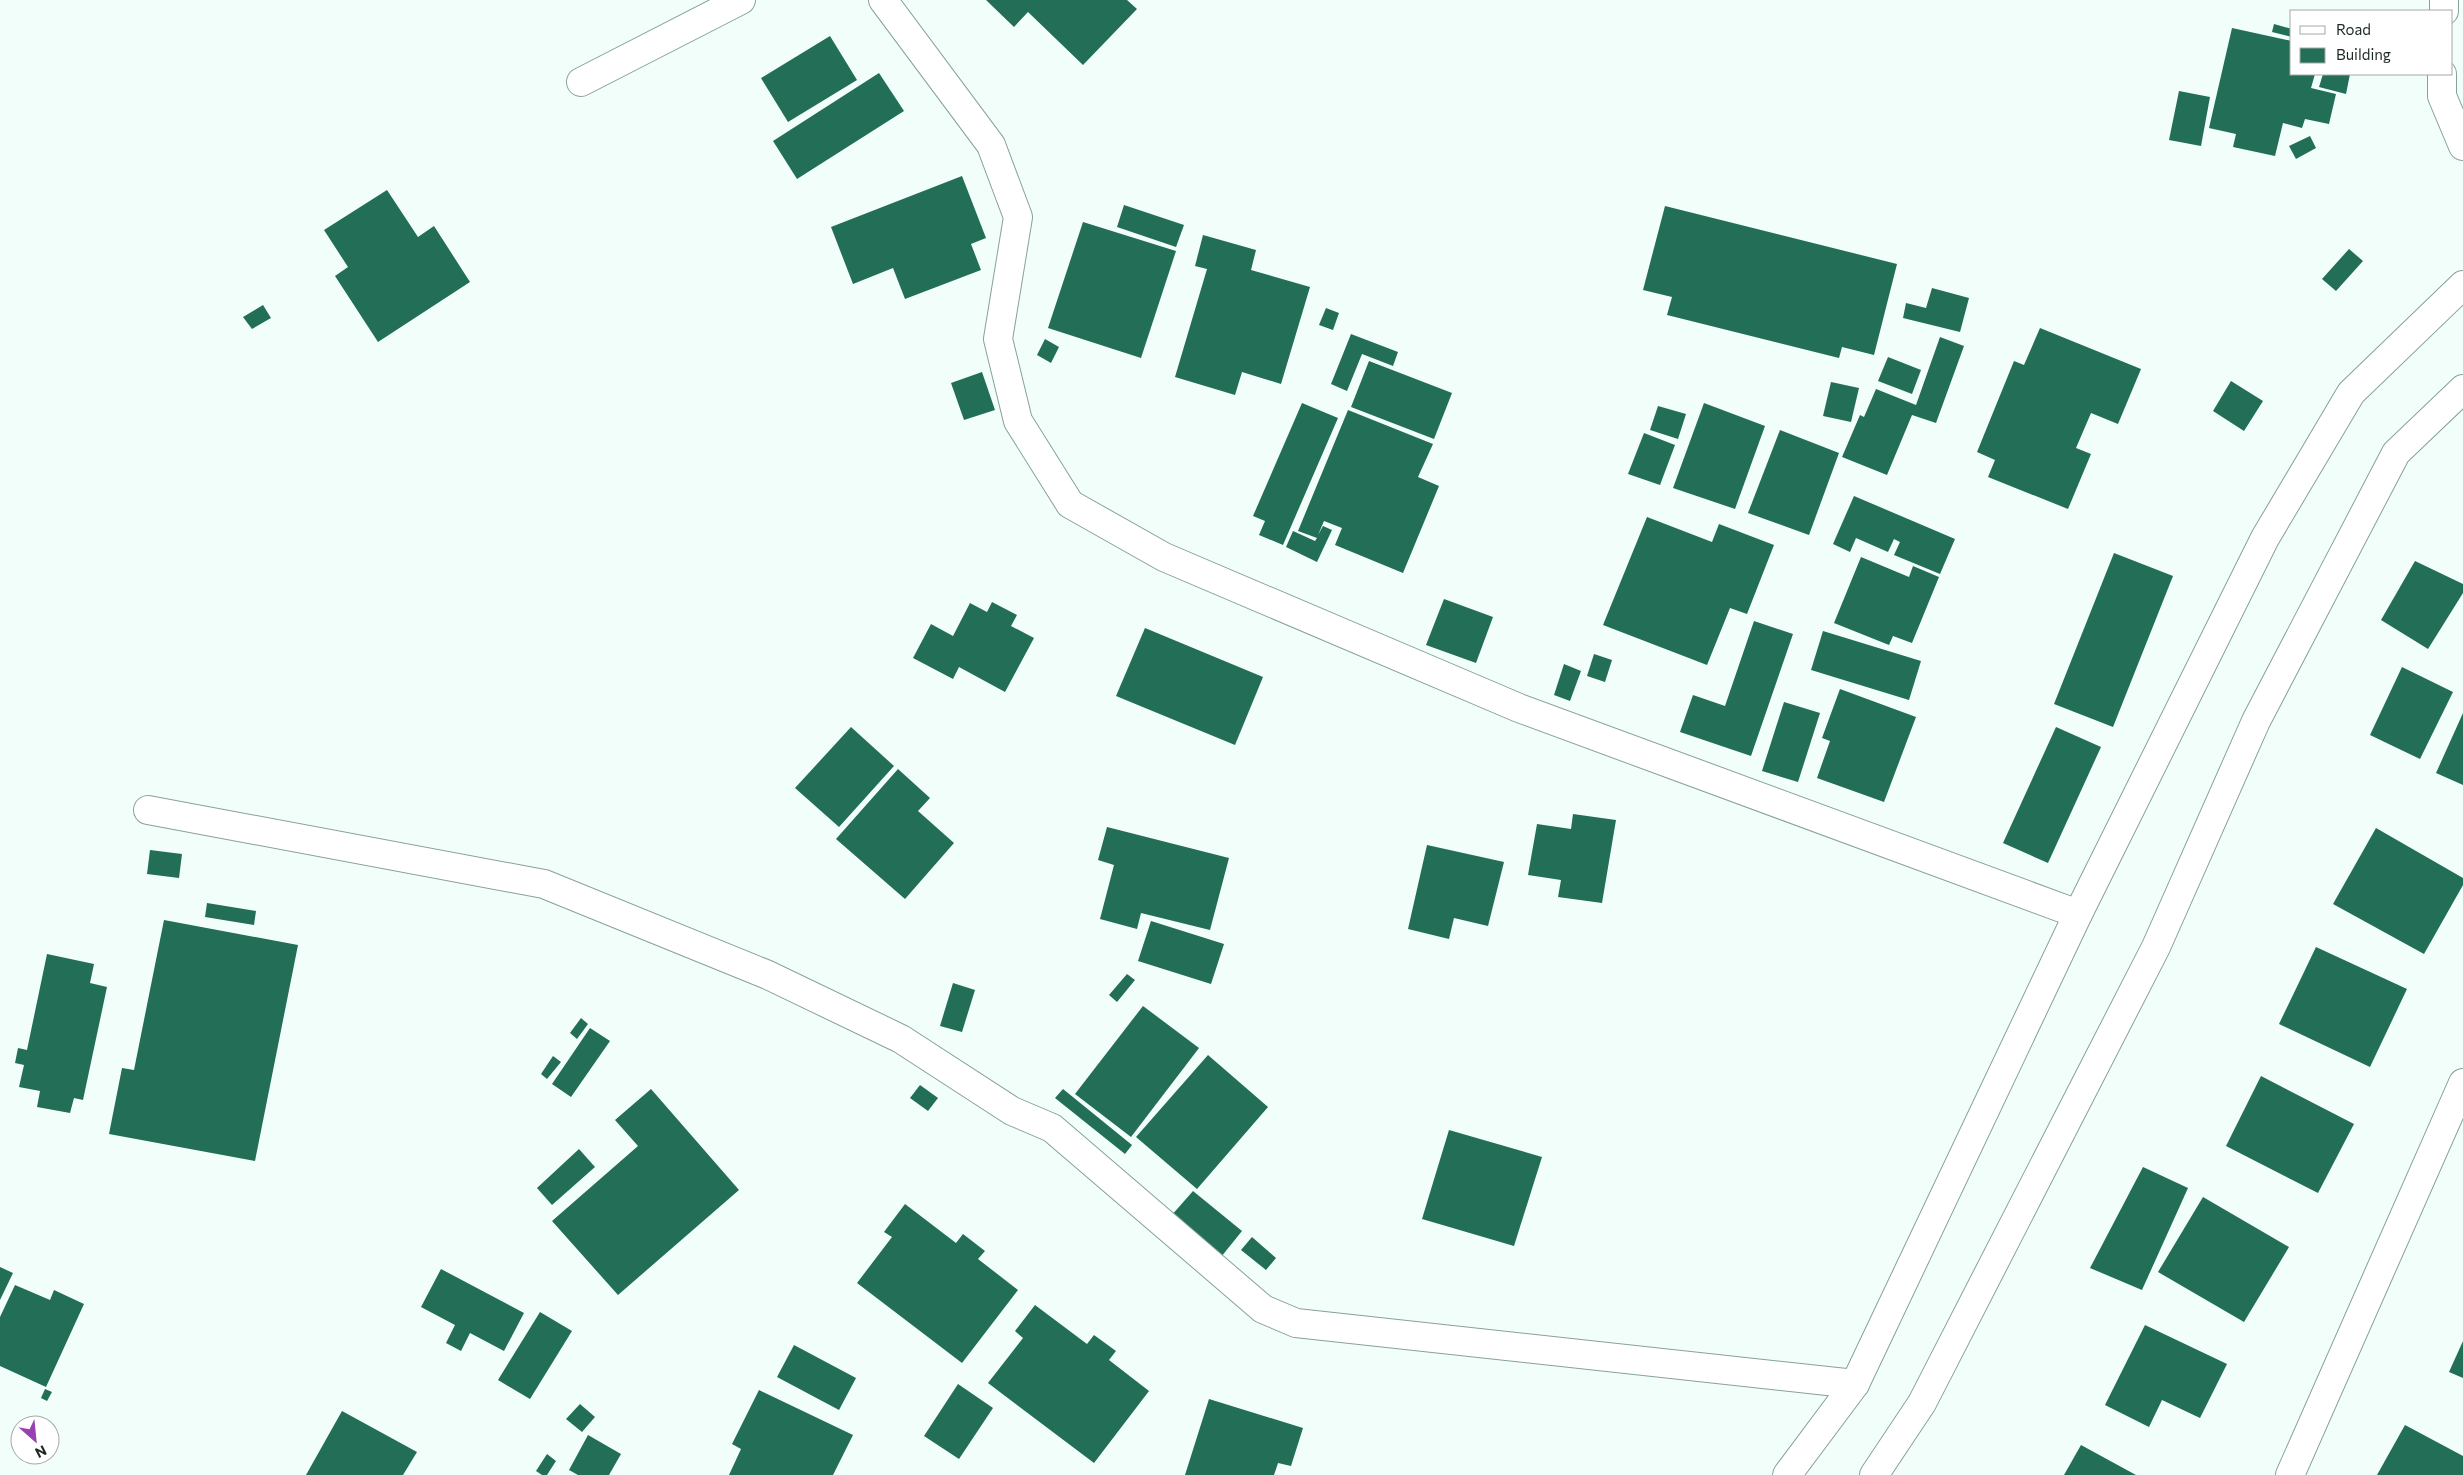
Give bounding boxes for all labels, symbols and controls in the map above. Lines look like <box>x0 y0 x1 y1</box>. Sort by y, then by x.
legend <box>2290 10 2453 75</box>
text: Road <box>2336 20 2371 38</box>
text: Building <box>2336 45 2391 63</box>
north arrow <box>10 1415 60 1465</box>
text: N <box>33 1442 50 1462</box>

